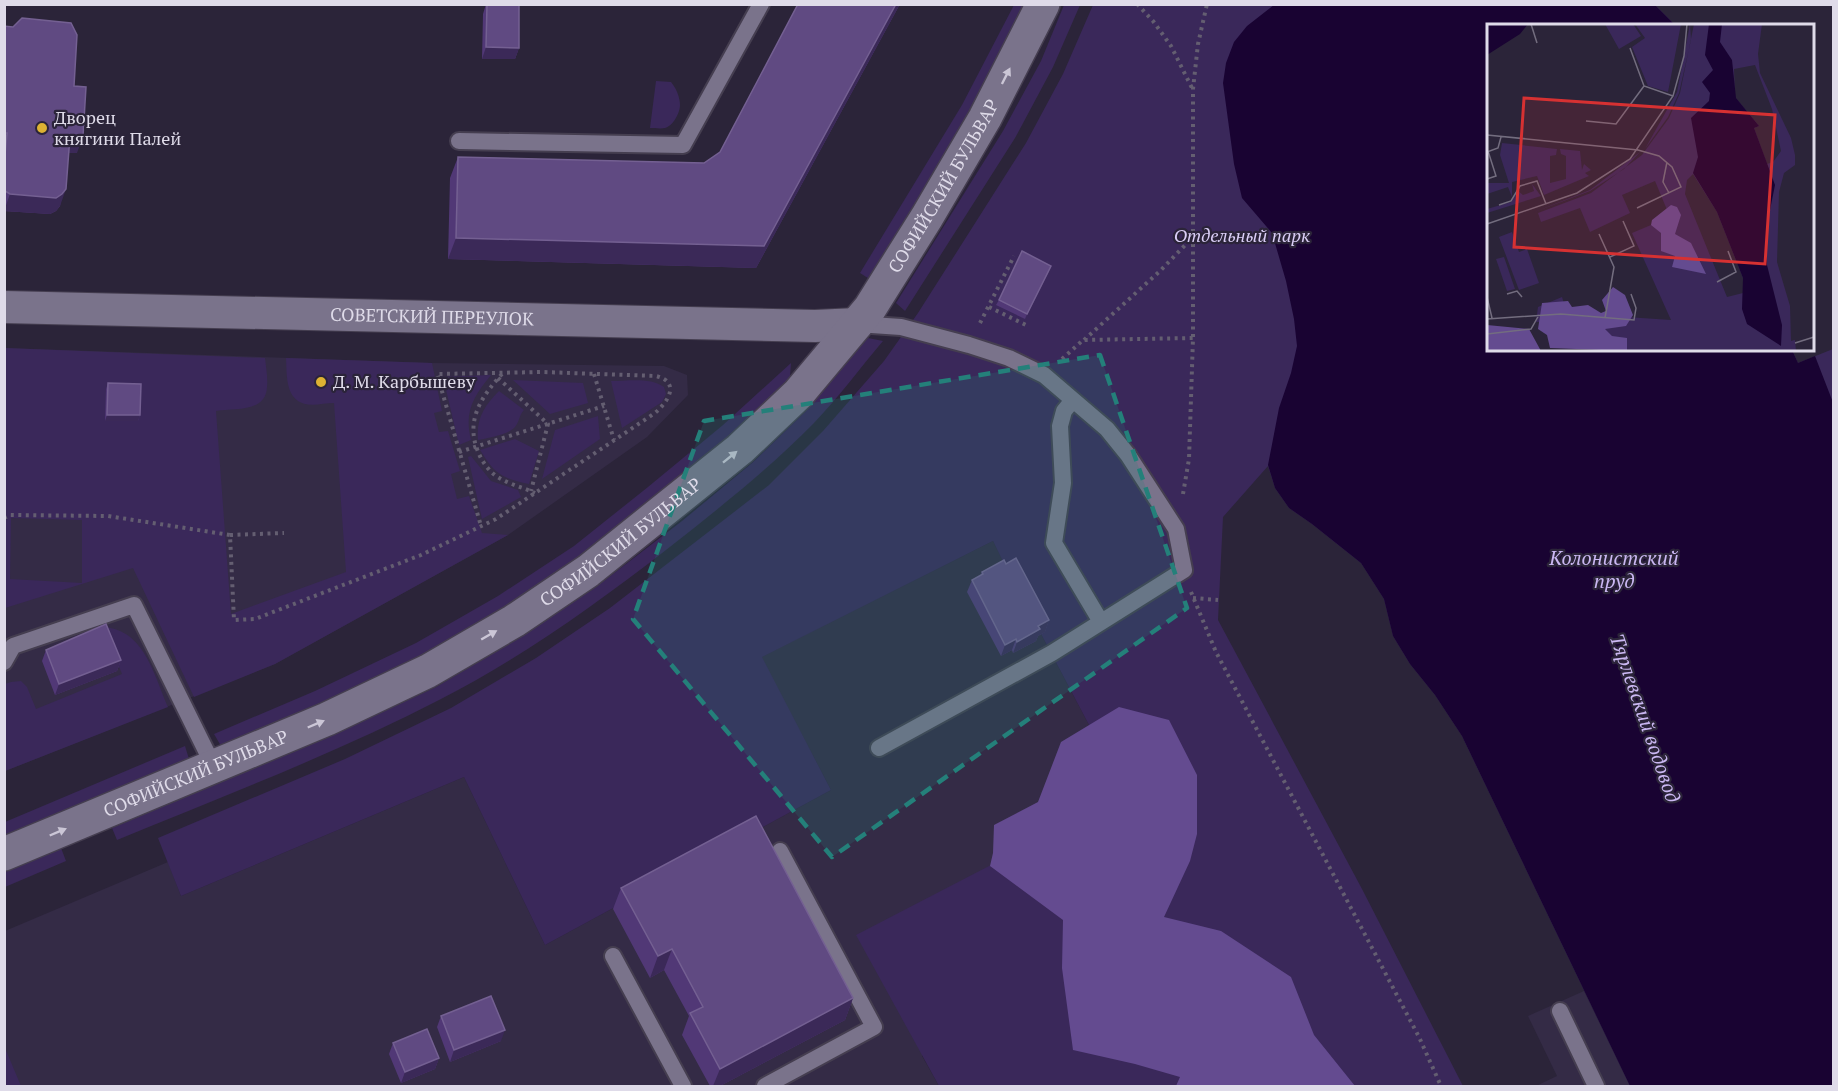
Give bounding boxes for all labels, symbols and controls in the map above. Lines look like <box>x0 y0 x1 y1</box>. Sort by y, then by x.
inset map <box>1487 24 1814 351</box>
one-way arrow <box>1001 68 1011 85</box>
street label: СОФИЙСКИЙ БУЛЬВАР <box>882 95 1004 277</box>
place label: Дворец княгини Палей <box>54 105 181 150</box>
marker: Дворец княгини Палей <box>35 121 49 135</box>
park label: Отдельный парк <box>1174 223 1310 247</box>
street label: СОВЕТСКИЙ ПЕРЕУЛОК <box>330 302 534 330</box>
place label: Д. М. Карбышеву <box>333 369 476 393</box>
marker: Д. М. Карбышеву <box>314 375 328 389</box>
one-way arrow <box>722 451 738 464</box>
street label: СОФИЙСКИЙ БУЛЬВАР <box>535 472 706 611</box>
water label: Колонистский пруд <box>1548 544 1679 594</box>
one-way arrow <box>481 630 497 641</box>
water label: Тярлевский водовод <box>1604 630 1687 806</box>
one-way arrow <box>307 719 325 729</box>
street label: СОФИЙСКИЙ БУЛЬВАР <box>99 723 292 822</box>
one-way arrow <box>50 827 68 837</box>

